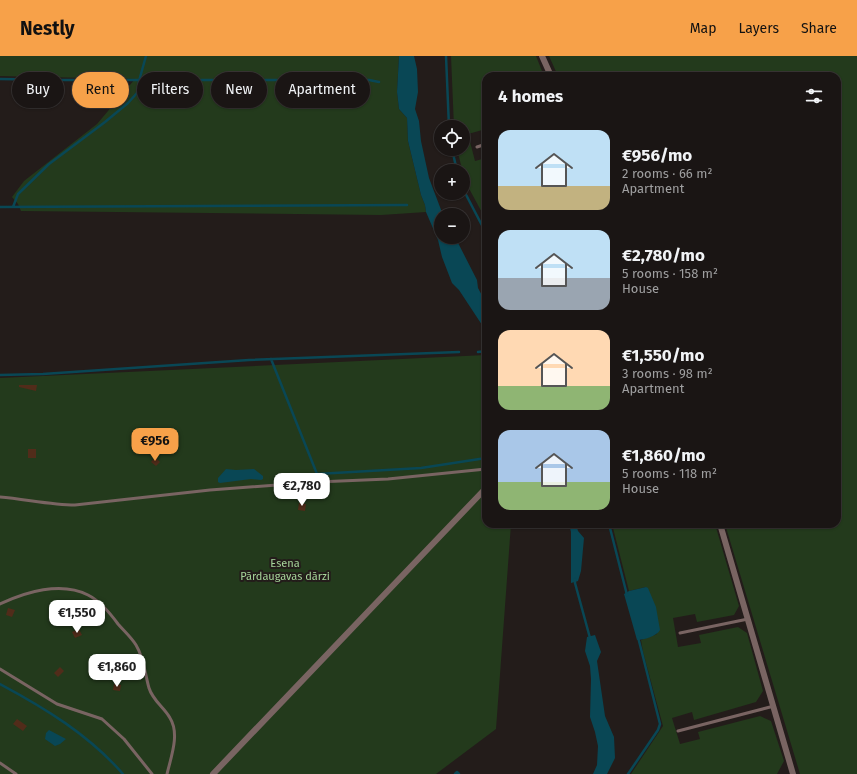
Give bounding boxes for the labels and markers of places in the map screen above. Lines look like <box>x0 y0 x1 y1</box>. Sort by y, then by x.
pin: €956 <box>131 428 179 462</box>
pin: €2,780 <box>269 473 335 507</box>
pin: €1,550 <box>44 600 110 634</box>
pin: €1,860 <box>84 654 150 688</box>

